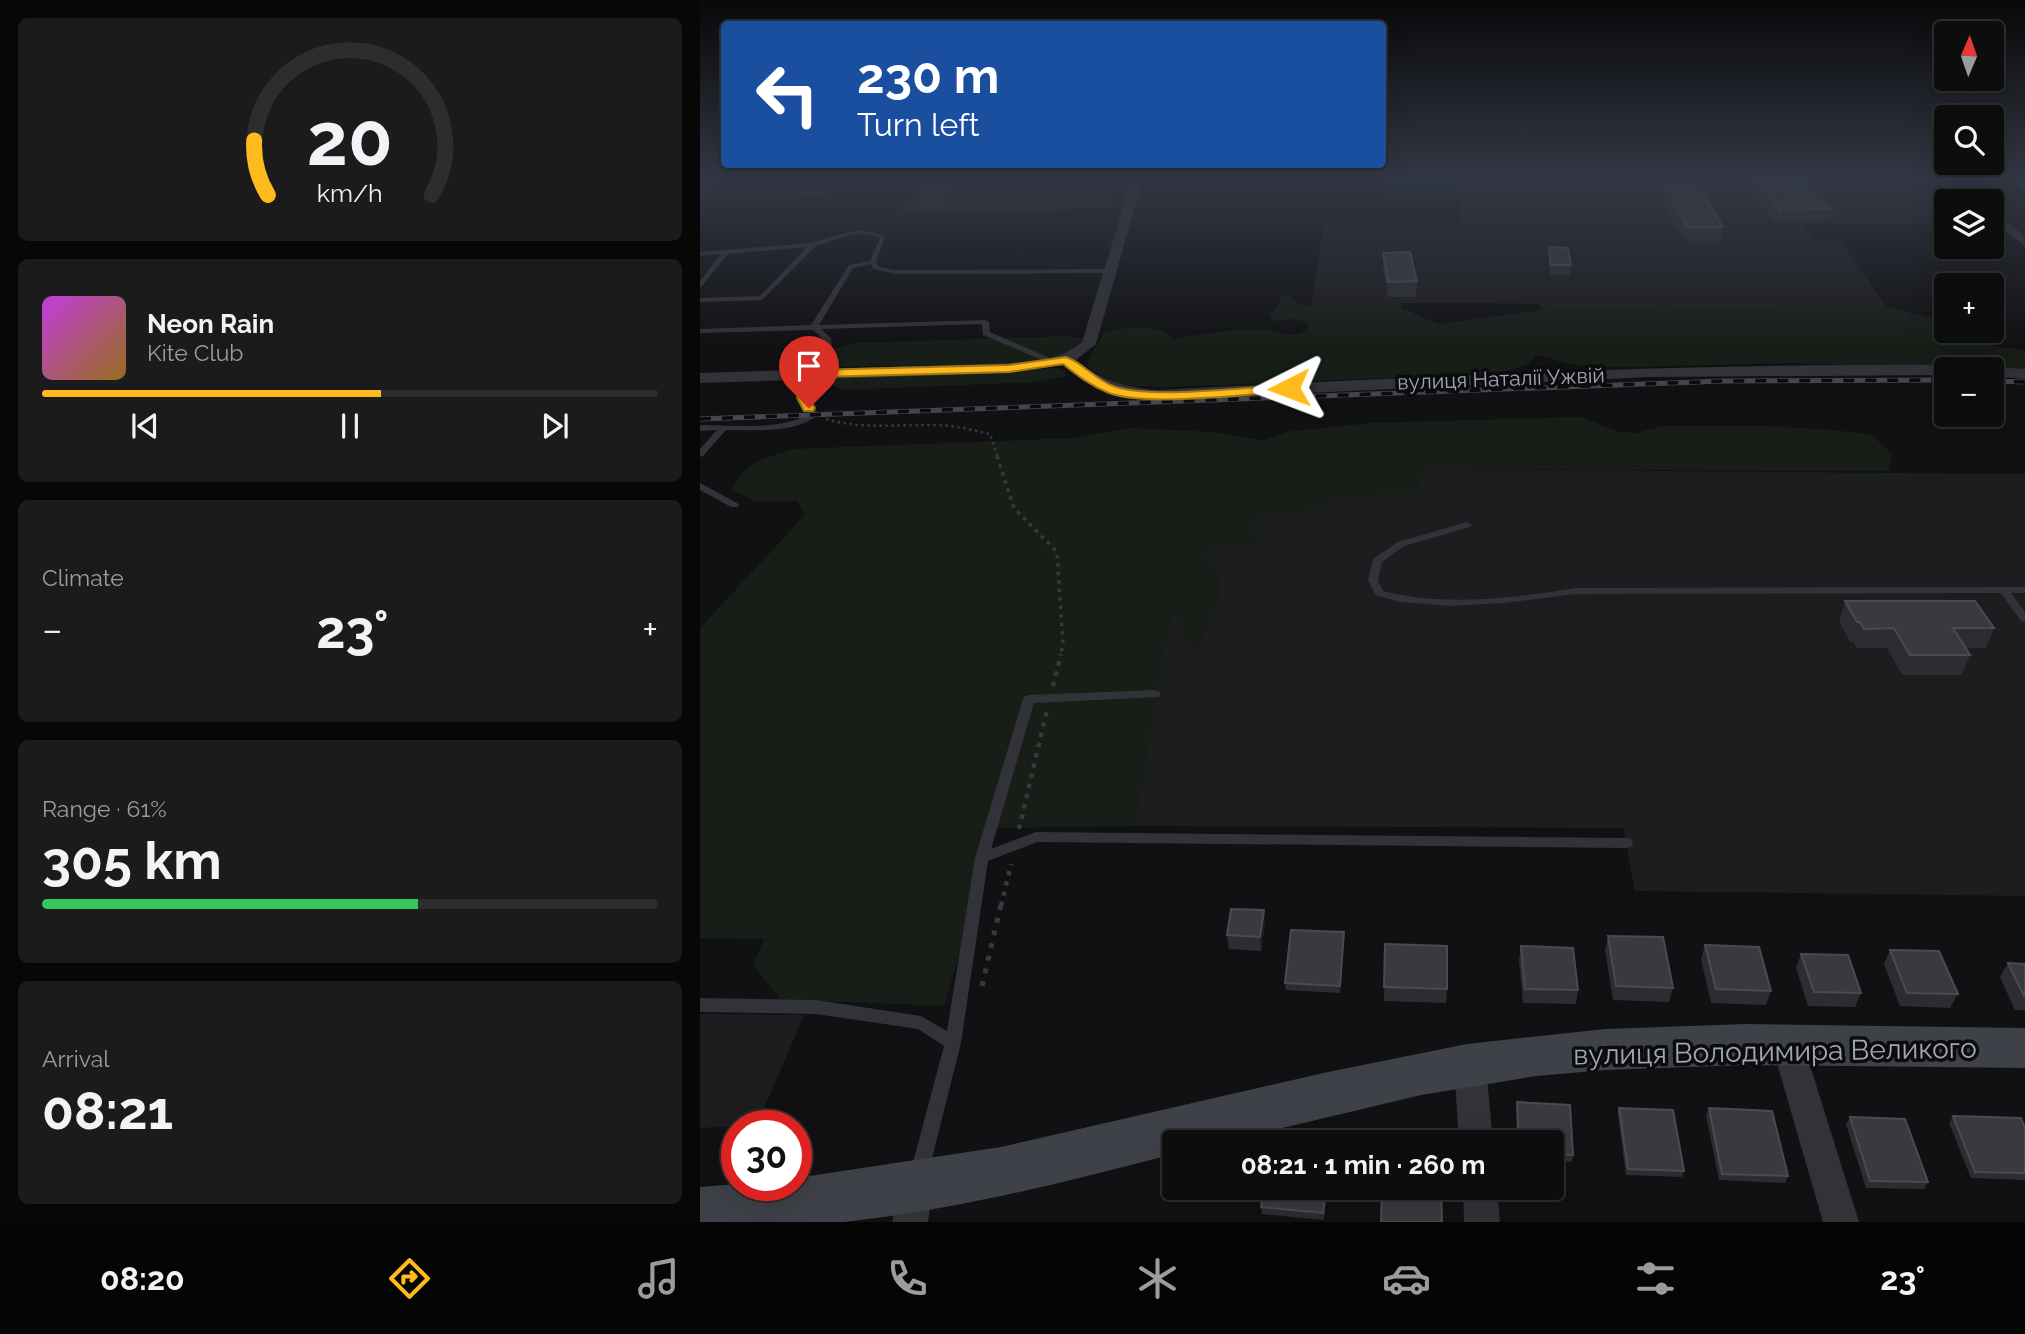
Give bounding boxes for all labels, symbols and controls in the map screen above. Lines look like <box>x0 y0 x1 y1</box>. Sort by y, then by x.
north arrow <box>1934 21 2004 91</box>
map controls <box>1934 21 2004 427</box>
text: 230 m <box>857 47 999 104</box>
icon: left <box>742 49 833 140</box>
text: 20 <box>307 98 393 183</box>
button: search <box>1934 105 2004 175</box>
text: Turn left <box>857 106 979 143</box>
text: km/h <box>317 178 383 208</box>
button: layers <box>1934 189 2004 259</box>
button: + <box>1934 273 2004 343</box>
text: Neon Rain <box>147 309 274 339</box>
pin <box>779 336 839 408</box>
text: Kite Club <box>147 339 244 366</box>
icon: arrive <box>790 347 828 385</box>
position arrow <box>1252 351 1326 425</box>
button: − <box>1934 357 2004 427</box>
street label: вулиця Наталії Ужвій <box>1397 362 1605 395</box>
icon: previous <box>126 407 164 445</box>
icon: pause <box>331 407 369 445</box>
icon: next <box>536 407 574 445</box>
text: Climate <box>42 564 124 591</box>
text: 23° <box>316 599 389 660</box>
text: − <box>42 607 62 652</box>
text: + <box>642 607 658 652</box>
text: Range · 61% <box>42 795 167 822</box>
text: 305 km <box>42 830 222 891</box>
street label: вулиця Володимира Великого <box>1573 1031 1977 1072</box>
text: Arrival <box>42 1045 109 1072</box>
text: 08:21 <box>42 1080 173 1141</box>
speed limit sign: 30 <box>721 1110 812 1201</box>
text: 08:21 · 1 min · 260 m <box>1241 1150 1485 1180</box>
icon: directions <box>385 1254 434 1303</box>
icon: music <box>634 1254 683 1303</box>
icon: phone <box>883 1254 932 1303</box>
icon: climate <box>1133 1254 1182 1303</box>
icon: car <box>1382 1254 1431 1303</box>
icon: filters <box>1631 1254 1680 1303</box>
text: 08:20 <box>100 1260 185 1297</box>
text: 23° <box>1880 1260 1925 1297</box>

